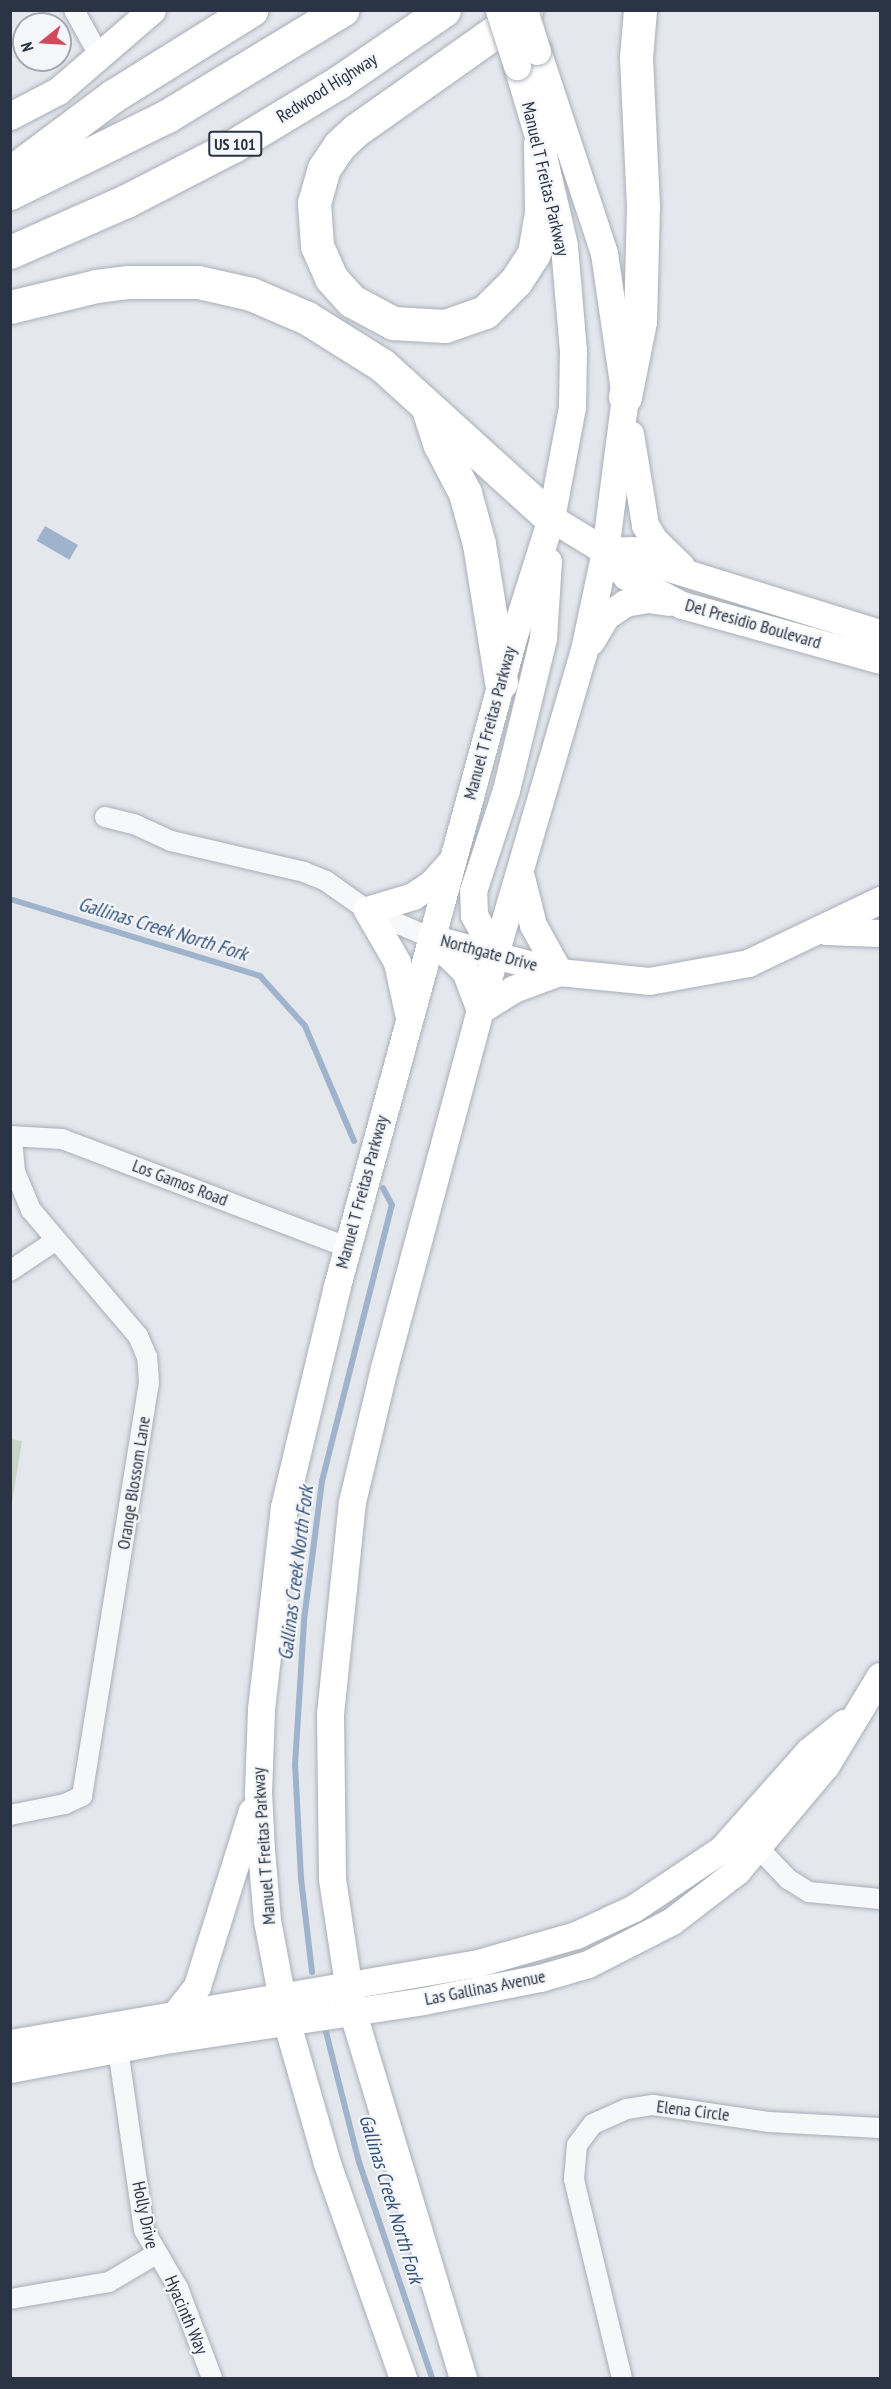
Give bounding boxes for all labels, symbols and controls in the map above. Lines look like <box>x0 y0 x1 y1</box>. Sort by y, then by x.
north arrow <box>12 12 72 72</box>
text: N <box>16 40 38 54</box>
street label: Redwood Highway <box>273 48 381 128</box>
street label: Manuel T Freitas Parkway <box>517 99 573 259</box>
road number: US 101 <box>208 131 262 157</box>
street label: Del Presidio Boulevard <box>683 594 823 654</box>
street label: Manuel T Freitas Parkway <box>459 644 521 802</box>
water label: Gallinas Creek North Fork <box>75 892 251 966</box>
street label: Northgate Drive <box>438 930 540 976</box>
street label: Manuel T Freitas Parkway <box>331 1113 393 1271</box>
street label: Los Gamos Road <box>129 1155 231 1211</box>
street label: Orange Blossom Lane <box>113 1415 155 1551</box>
water label: Gallinas Creek North Fork <box>273 1484 319 1662</box>
street label: Manuel T Freitas Parkway <box>248 1766 280 1926</box>
street label: Las Gallinas Avenue <box>422 1966 548 2010</box>
street label: Elena Circle <box>655 2096 731 2126</box>
water label: Gallinas Creek North Fork <box>354 2111 428 2287</box>
street label: Holly Drive <box>127 2179 163 2251</box>
street label: Hyacinth Way <box>160 2272 212 2358</box>

